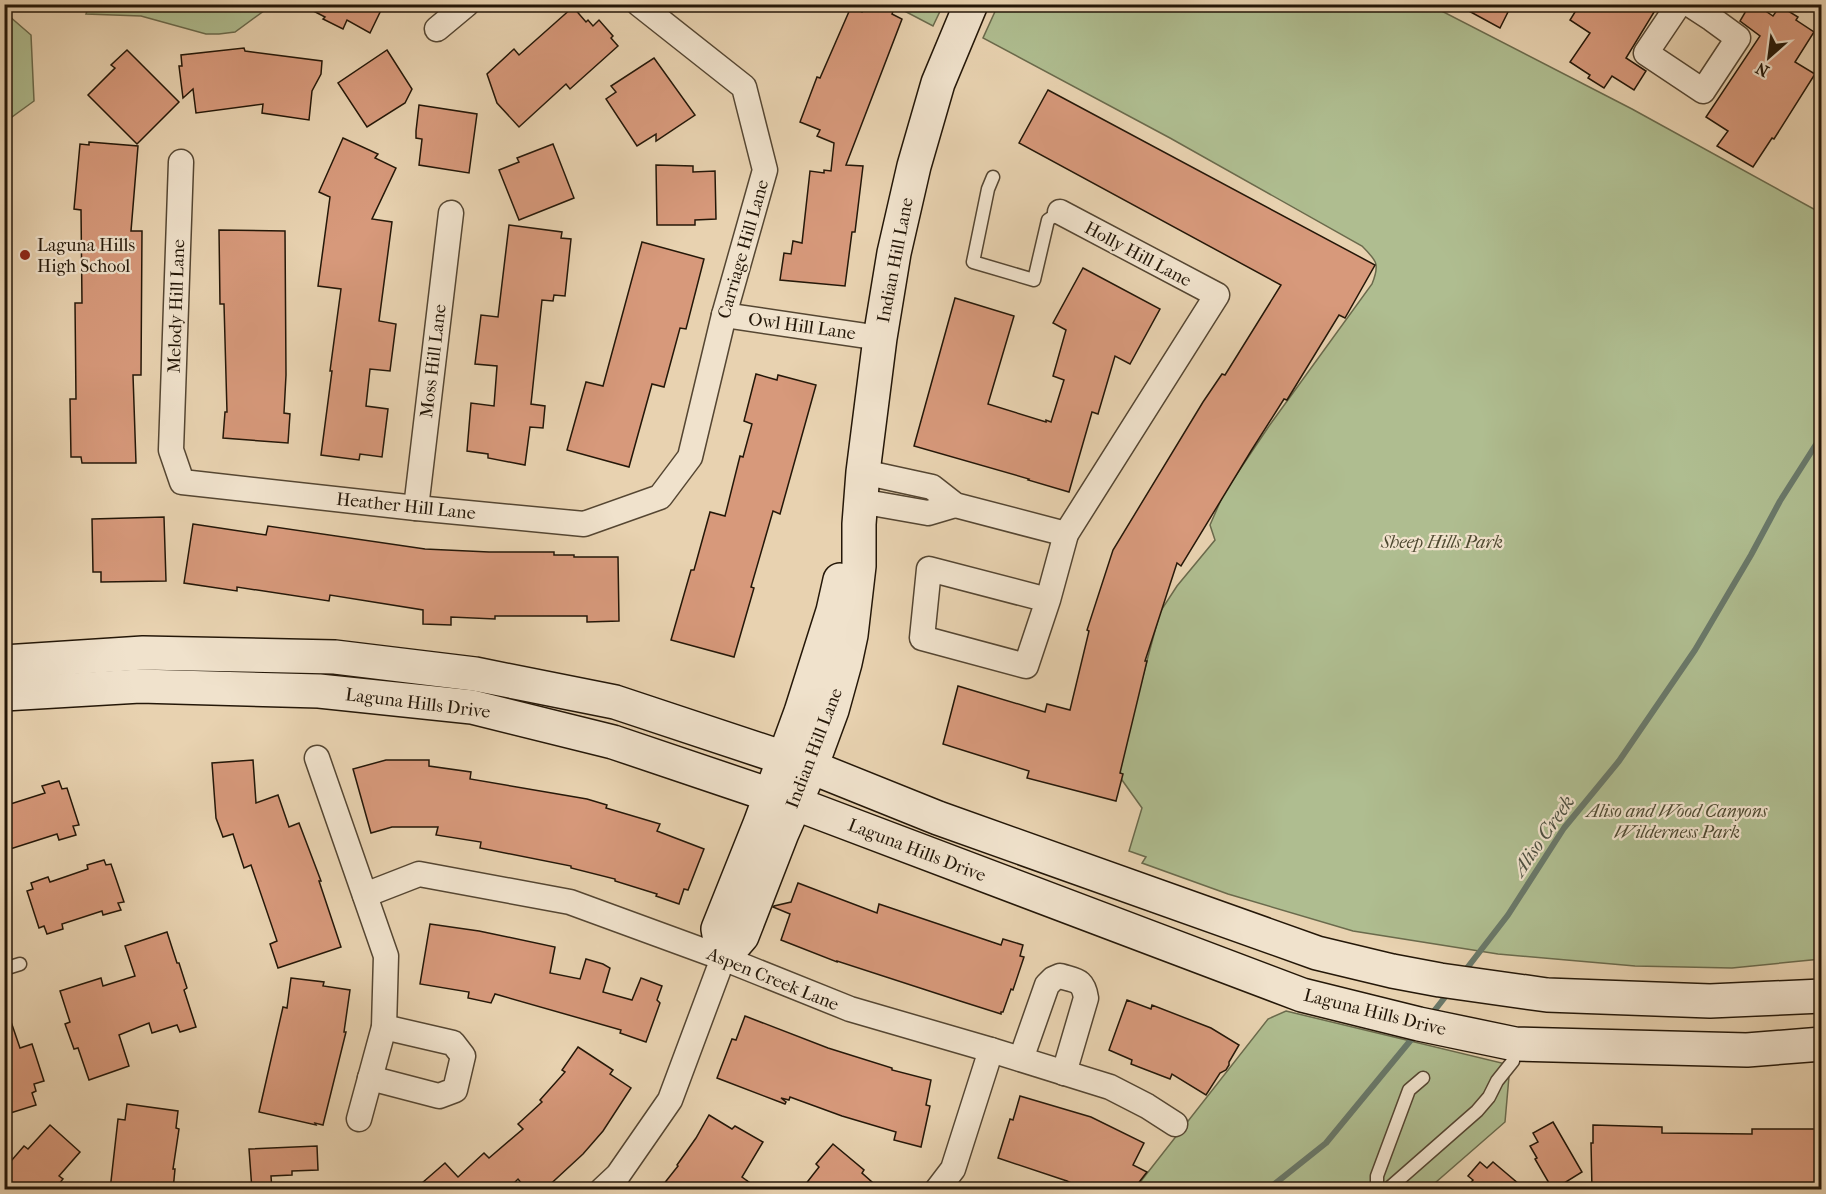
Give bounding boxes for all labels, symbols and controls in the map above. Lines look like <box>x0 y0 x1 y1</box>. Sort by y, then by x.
north arrow <box>1739 27 1799 87</box>
text: N <box>1752 58 1772 81</box>
street label: Carriage Hill Lane <box>714 177 773 321</box>
street label: Indian Hill Lane <box>873 196 918 324</box>
street label: Holly Hill Lane <box>1081 217 1195 291</box>
place label: Laguna Hills High School <box>37 235 135 277</box>
street label: Melody Hill Lane <box>164 239 189 373</box>
marker: Laguna Hills High School <box>18 248 32 262</box>
street label: Moss Hill Lane <box>416 303 451 419</box>
street label: Owl Hill Lane <box>747 309 857 344</box>
street label: Heather Hill Lane <box>335 489 477 524</box>
park label: Sheep Hills Park <box>1380 532 1503 553</box>
street label: Laguna Hills Drive <box>344 684 492 723</box>
street label: Indian Hill Lane <box>782 685 847 811</box>
water label: Aliso Creek <box>1506 791 1579 882</box>
park label: Aliso and Wood Canyons Wilderness Park <box>1585 801 1768 843</box>
street label: Laguna Hills Drive <box>845 815 989 886</box>
street label: Aspen Creek Lane <box>703 943 842 1016</box>
street label: Laguna Hills Drive <box>1302 985 1448 1040</box>

